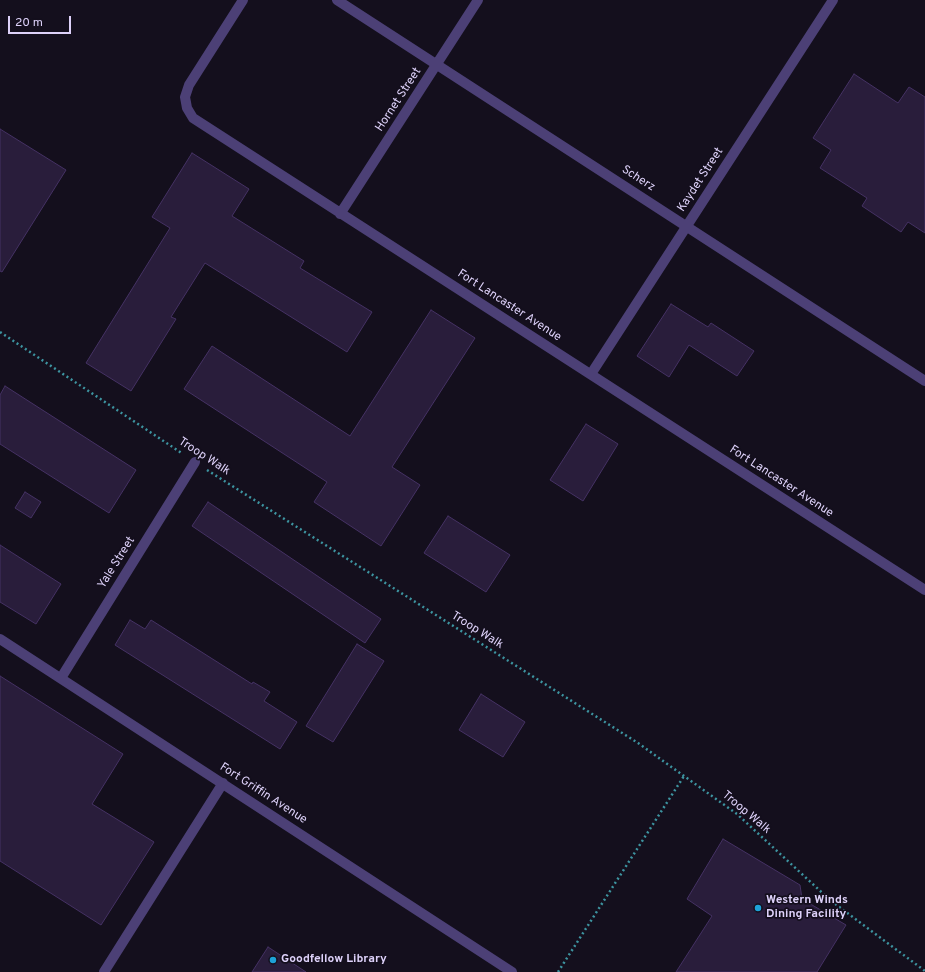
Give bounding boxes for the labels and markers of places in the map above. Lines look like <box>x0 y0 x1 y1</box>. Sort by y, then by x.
place label: Western Winds Dining Facility <box>766 894 848 922</box>
marker: Western Winds Dining Facility <box>753 903 763 913</box>
place label: Goodfellow Library <box>281 953 387 967</box>
marker: Goodfellow Library <box>268 955 278 965</box>

